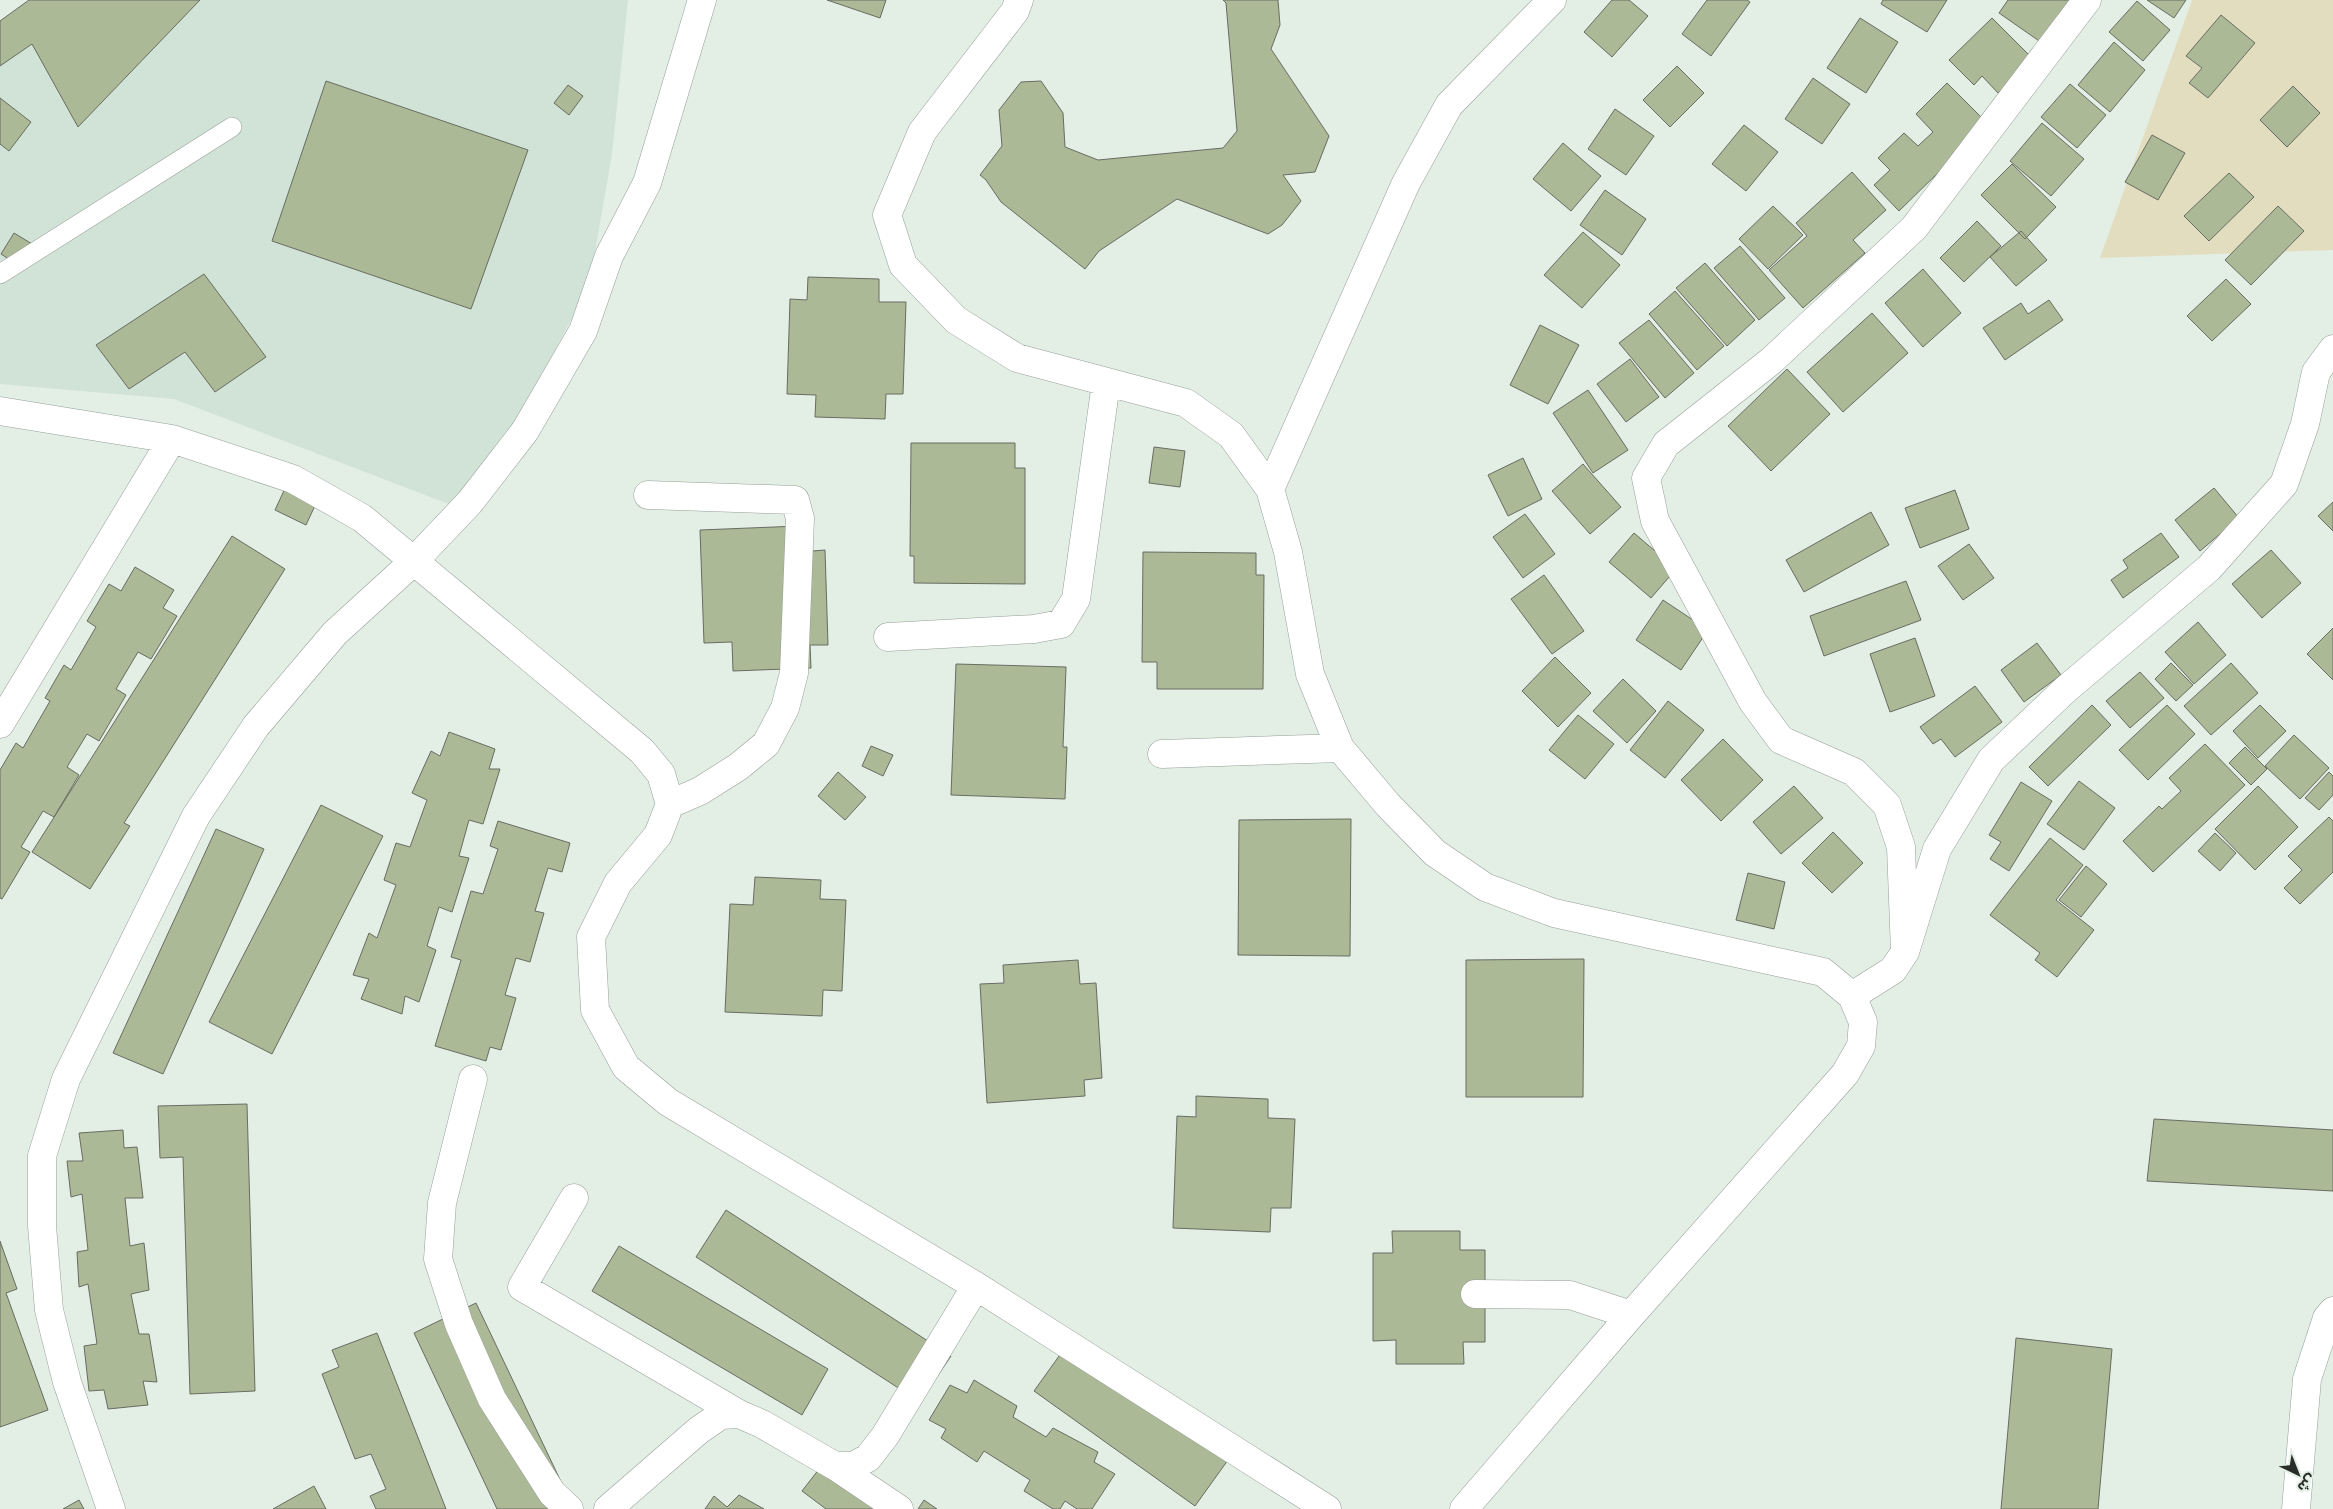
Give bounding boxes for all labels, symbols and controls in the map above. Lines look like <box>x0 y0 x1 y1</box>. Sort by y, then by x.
north arrow <box>2273 1449 2323 1499</box>
text: ش <box>2294 1470 2320 1497</box>

